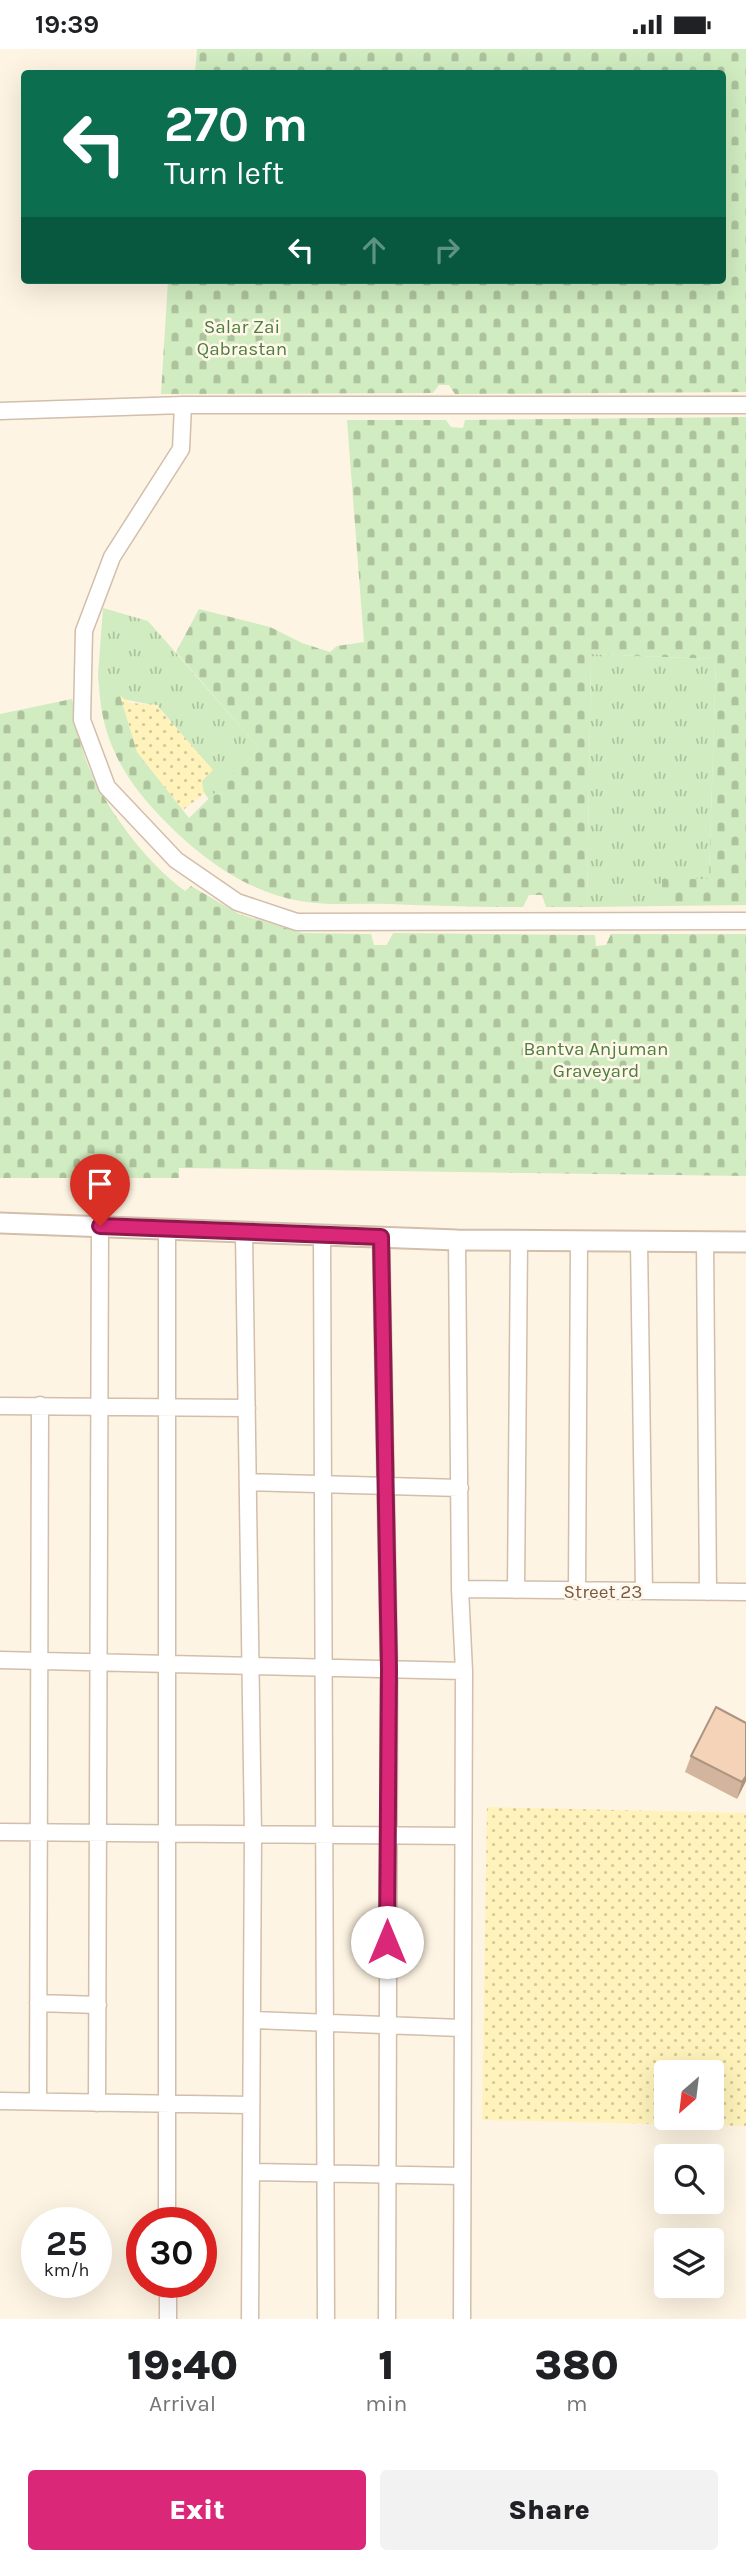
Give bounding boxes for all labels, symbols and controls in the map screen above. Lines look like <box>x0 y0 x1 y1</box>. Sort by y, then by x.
text: 19:39 <box>35 9 99 40</box>
text: 270 m <box>164 96 308 153</box>
icon: left <box>49 98 140 189</box>
text: Turn left <box>164 155 284 192</box>
icon: left <box>282 231 320 269</box>
icon: ahead <box>355 231 393 269</box>
icon: right <box>428 231 466 269</box>
park label: Salar Zai Qabrastan <box>197 316 287 360</box>
park label: Bantva Anjuman Graveyard <box>524 1038 668 1082</box>
pin <box>70 1154 130 1226</box>
icon: arrive <box>81 1165 119 1203</box>
street label: Street 23 <box>564 1581 642 1603</box>
position arrow <box>350 1905 424 1979</box>
north arrow <box>654 2060 724 2130</box>
map controls <box>654 2060 724 2298</box>
button: search <box>654 2144 724 2214</box>
speed limit sign: 30 <box>126 2207 217 2298</box>
text: 25 <box>46 2223 87 2264</box>
button: layers <box>654 2228 724 2298</box>
text: km/h <box>44 2259 89 2281</box>
text: 19:40 <box>127 2340 238 2390</box>
text: 1 <box>378 2340 394 2390</box>
text: 380 <box>535 2340 619 2390</box>
text: Arrival <box>149 2390 216 2417</box>
text: min <box>365 2390 407 2417</box>
text: m <box>566 2390 587 2417</box>
button: Exit <box>28 2470 366 2550</box>
button: Share <box>380 2470 718 2550</box>

